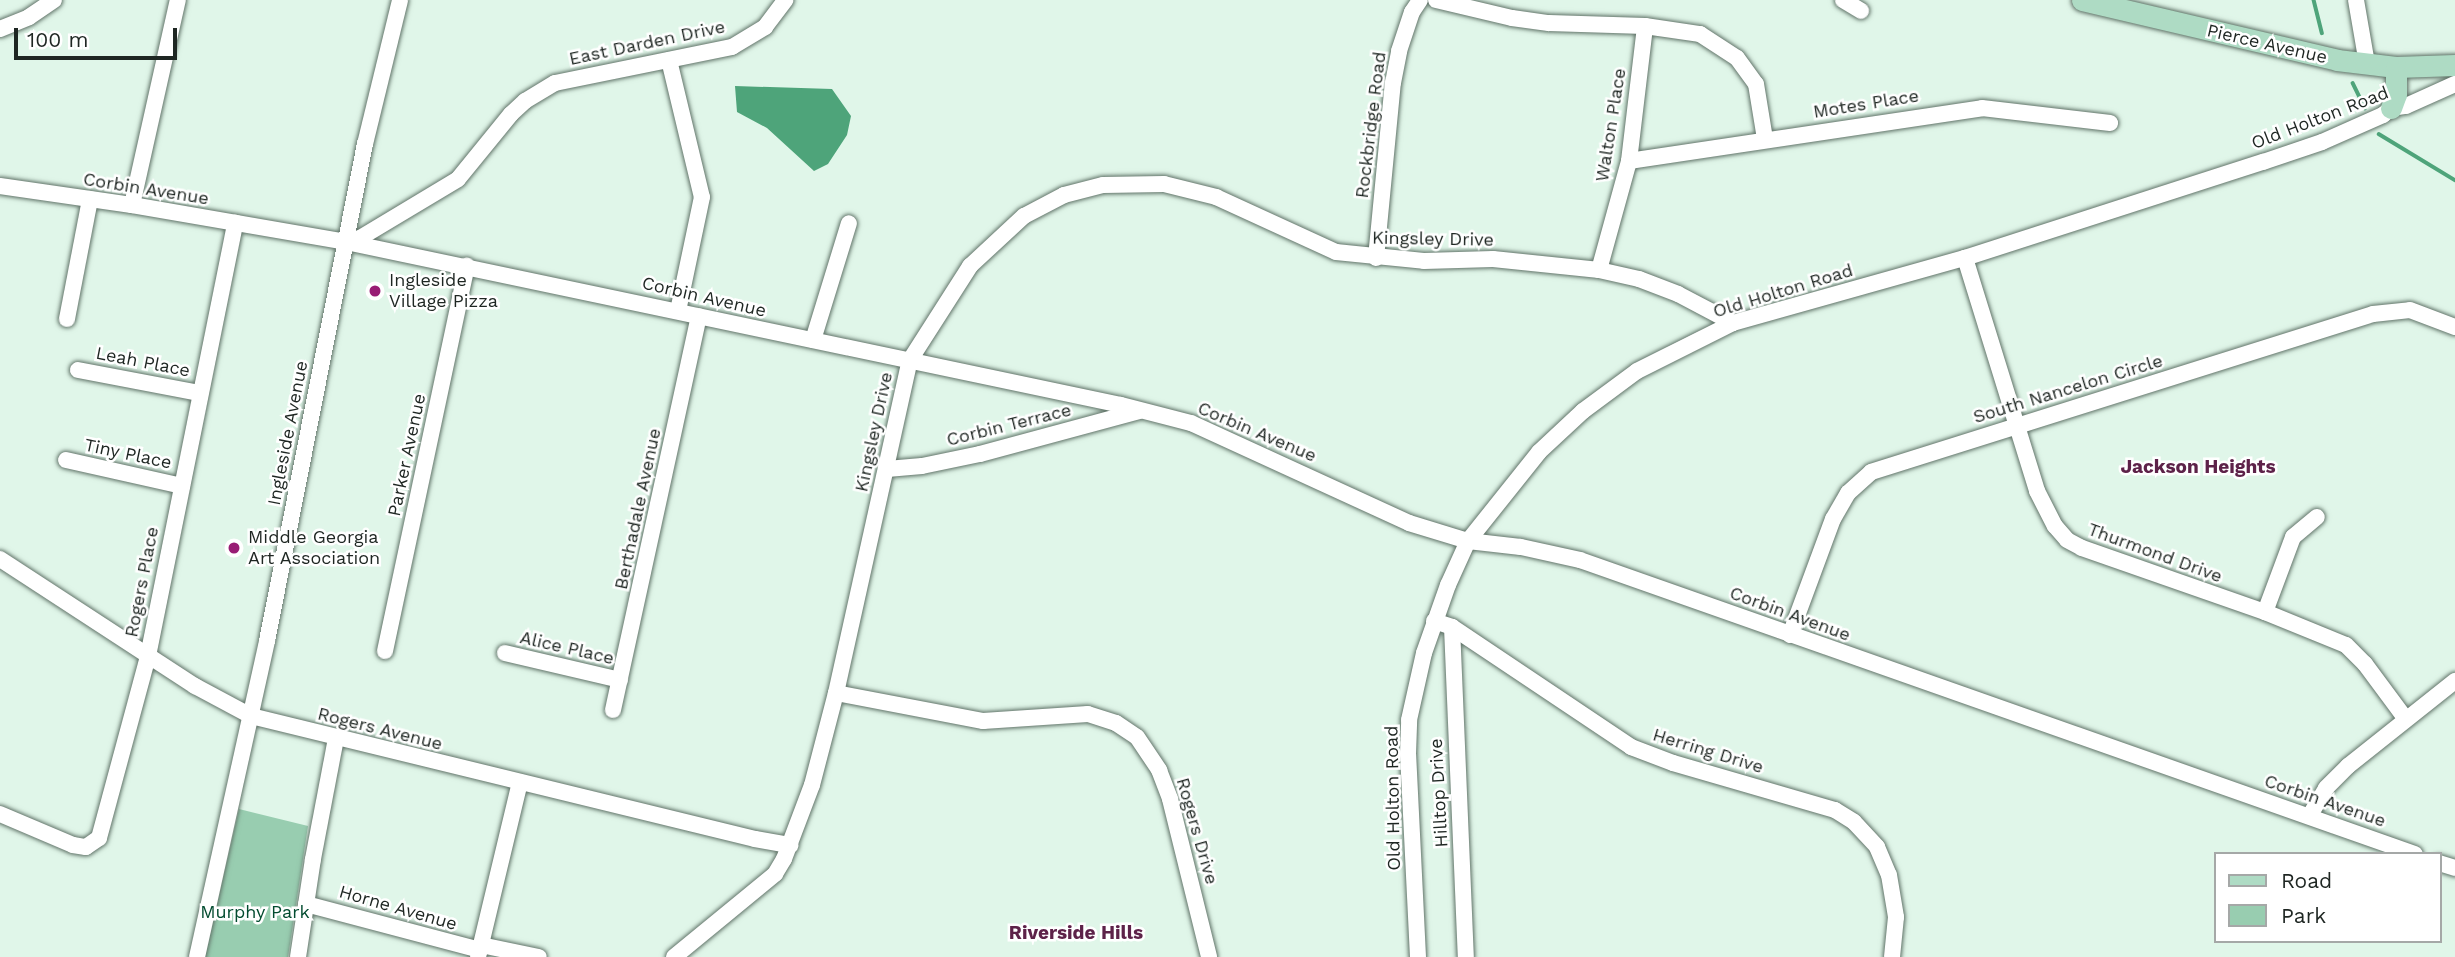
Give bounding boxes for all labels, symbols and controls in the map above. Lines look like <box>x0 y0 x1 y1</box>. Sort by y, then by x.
scale bar <box>18 14 180 58</box>
street label: East Darden Drive <box>567 16 727 70</box>
street label: Pierce Avenue <box>2204 20 2330 68</box>
text: 100 m <box>27 27 89 52</box>
street label: Rockbridge Road <box>1351 50 1391 200</box>
street label: Walton Place <box>1591 67 1631 183</box>
street label: Old Holton Road <box>2248 82 2392 154</box>
street label: Motes Place <box>1812 85 1920 123</box>
street label: Corbin Avenue <box>81 168 211 210</box>
street label: Kingsley Drive <box>1372 227 1494 251</box>
street label: Old Holton Road <box>1711 259 1855 323</box>
place label: Ingleside Village Pizza <box>389 270 498 312</box>
street label: Corbin Avenue <box>639 272 769 322</box>
marker: Ingleside Village Pizza <box>367 283 383 299</box>
street label: Leah Place <box>94 342 192 382</box>
street label: South Nancelon Circle <box>1971 350 2165 428</box>
street label: Ingleside Avenue <box>263 358 313 508</box>
street label: Kingsley Drive <box>851 370 897 494</box>
street label: Parker Avenue <box>383 391 431 519</box>
street label: Corbin Avenue <box>1194 397 1320 467</box>
street label: Corbin Terrace <box>944 399 1074 451</box>
street label: Berthadale Avenue <box>610 426 666 592</box>
street label: Tiny Place <box>82 434 174 474</box>
district label: Jackson Heights <box>2120 456 2276 478</box>
street label: Thurmond Drive <box>2085 519 2225 587</box>
street label: Rogers Place <box>121 525 163 639</box>
place label: Middle Georgia Art Association <box>248 527 381 570</box>
marker: Middle Georgia Art Association <box>226 540 242 556</box>
street label: Corbin Avenue <box>1726 582 1854 646</box>
street label: Alice Place <box>518 627 616 669</box>
street label: Rogers Avenue <box>315 703 445 755</box>
street label: Herring Drive <box>1650 724 1766 778</box>
street label: Old Holton Road <box>1381 725 1405 871</box>
street label: Hilltop Drive <box>1425 738 1453 848</box>
street label: Corbin Avenue <box>2261 770 2389 832</box>
street label: Rogers Drive <box>1171 775 1223 887</box>
legend <box>2214 852 2441 943</box>
text: Road <box>2281 868 2332 893</box>
street label: Horne Avenue <box>336 881 460 935</box>
park label: Murphy Park <box>200 901 310 923</box>
text: Park <box>2281 903 2326 928</box>
district label: Riverside Hills <box>1009 922 1143 944</box>

